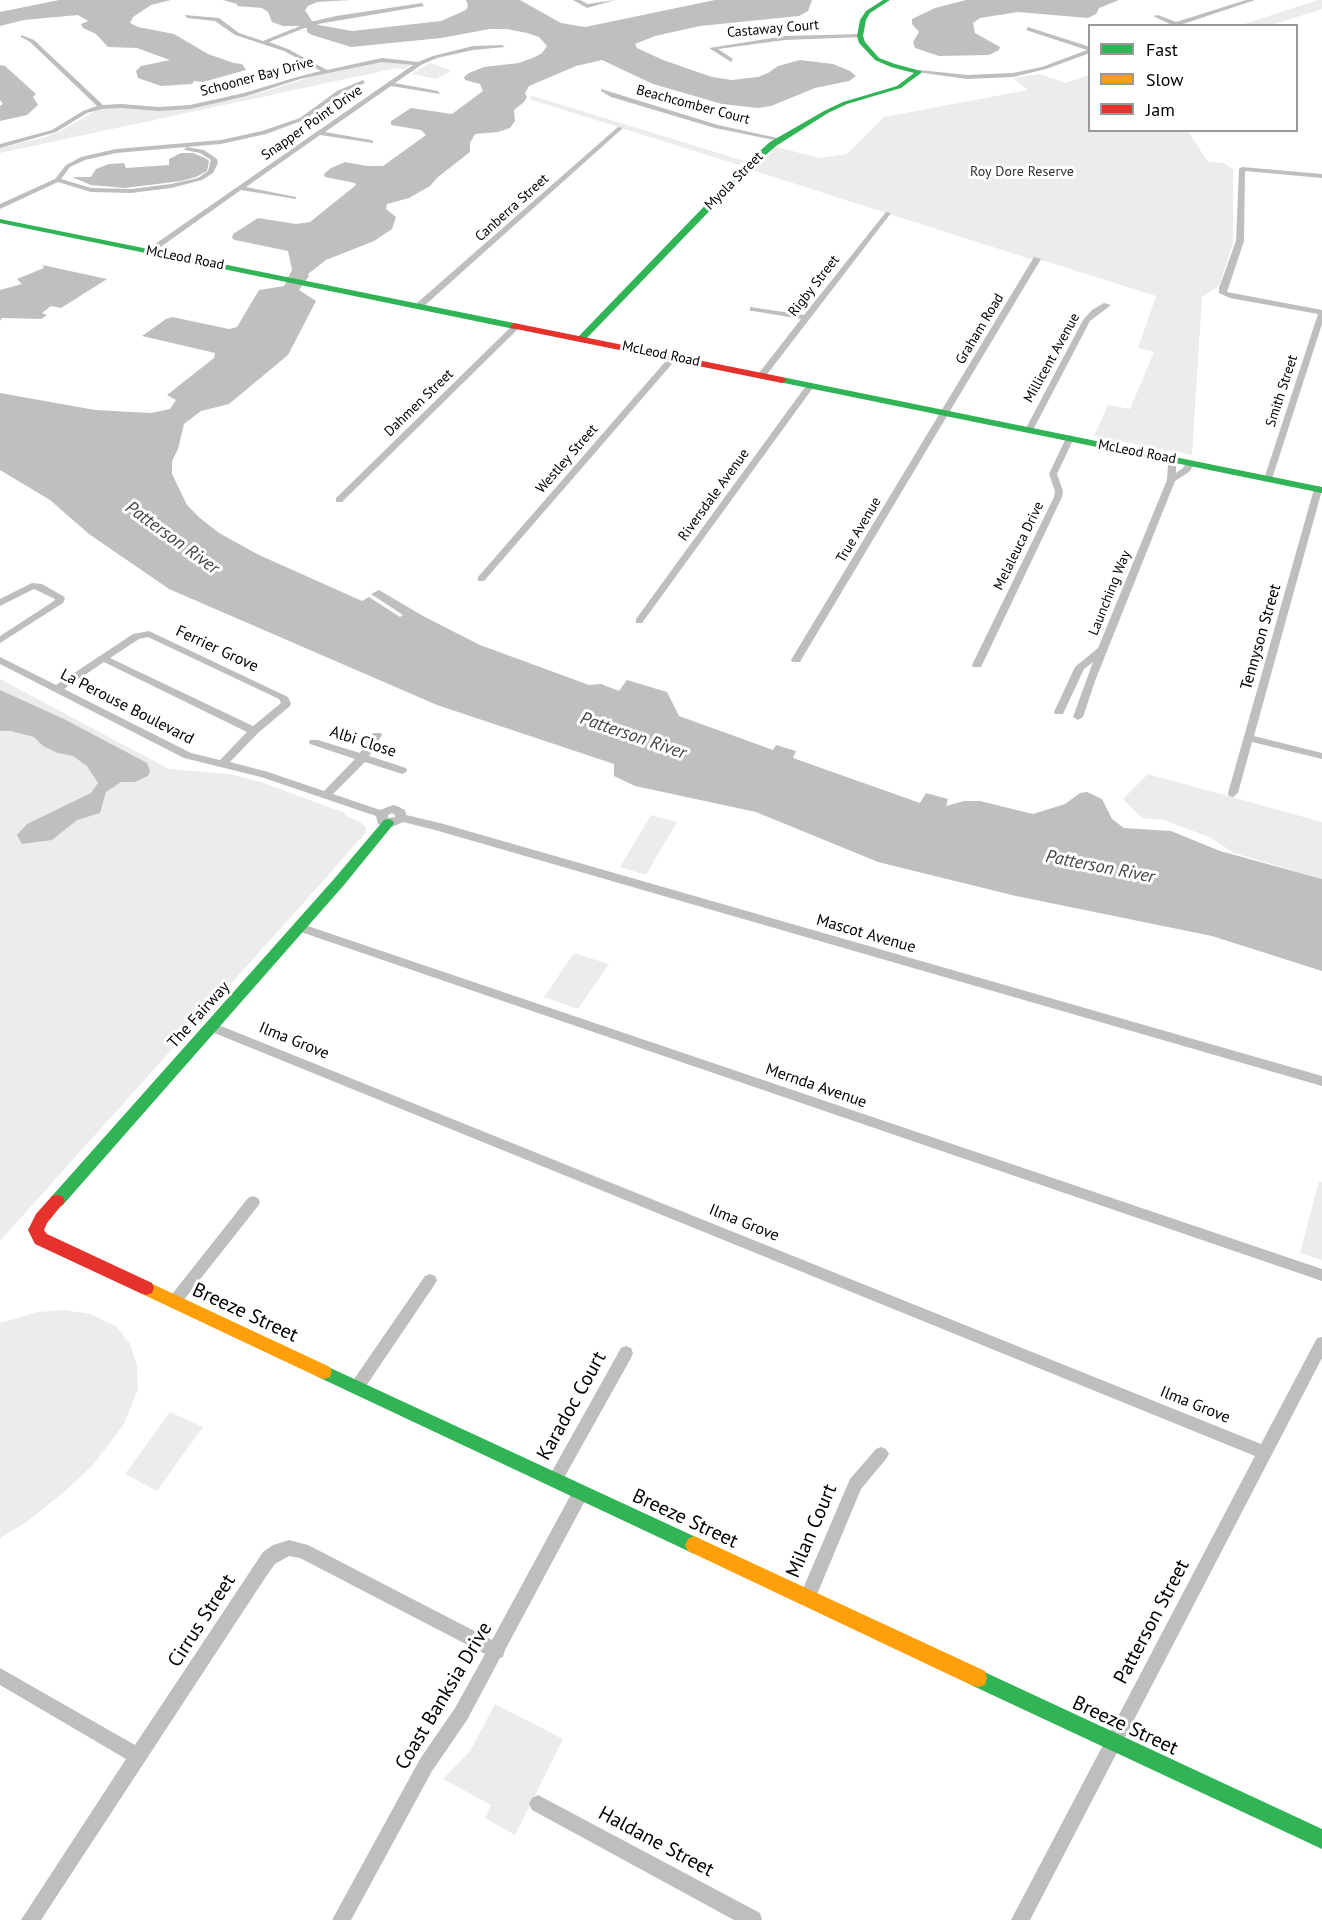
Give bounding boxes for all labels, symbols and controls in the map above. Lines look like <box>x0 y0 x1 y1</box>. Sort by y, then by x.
street label: Castaway Court <box>726 17 820 41</box>
legend <box>1088 24 1298 132</box>
text: Fast <box>1146 38 1178 61</box>
street label: Schooner Bay Drive <box>199 54 315 100</box>
text: Slow <box>1146 68 1184 91</box>
street label: Snapper Point Drive <box>258 82 366 164</box>
street label: Beachcomber Court <box>634 82 752 128</box>
text: Jam <box>1146 98 1175 121</box>
street label: Myola Street <box>701 148 767 214</box>
park label: Roy Dore Reserve <box>970 164 1074 180</box>
street label: Canberra Street <box>472 171 552 245</box>
street label: McLeod Road <box>145 242 225 274</box>
street label: Rigby Street <box>785 252 843 320</box>
street label: Graham Road <box>952 291 1008 367</box>
street label: Millicent Avenue <box>1020 310 1084 406</box>
street label: McLeod Road <box>621 338 701 370</box>
street label: Smith Street <box>1263 353 1301 429</box>
street label: Dahmen Street <box>381 366 457 440</box>
street label: Westley Street <box>533 421 601 497</box>
street label: McLeod Road <box>1097 436 1177 468</box>
street label: Riversdale Avenue <box>675 446 753 544</box>
street label: True Avenue <box>833 494 885 566</box>
water label: Patterson River <box>121 497 223 579</box>
street label: Melaleuca Drive <box>990 499 1048 593</box>
street label: Launching Way <box>1085 548 1135 638</box>
street label: Tennyson Street <box>1237 582 1285 692</box>
street label: Ferrier Grove <box>173 622 261 676</box>
street label: La Perouse Boulevard <box>57 665 197 749</box>
water label: Patterson River <box>577 708 689 764</box>
street label: Albi Close <box>327 722 399 762</box>
water label: Patterson River <box>1044 846 1156 888</box>
street label: Mascot Avenue <box>814 911 918 957</box>
street label: The Fairway <box>164 978 234 1052</box>
street label: Ilma Grove <box>256 1018 332 1064</box>
street label: Mernda Avenue <box>763 1060 869 1112</box>
street label: Ilma Grove <box>706 1200 782 1246</box>
street label: Breeze Street <box>188 1278 302 1348</box>
street label: Karadoc Court <box>532 1347 612 1465</box>
street label: Ilma Grove <box>1157 1382 1233 1428</box>
street label: Milan Court <box>781 1480 843 1582</box>
street label: Breeze Street <box>628 1484 742 1554</box>
street label: Patterson Street <box>1109 1556 1195 1688</box>
street label: Cirrus Street <box>163 1570 241 1672</box>
street label: Coast Banksia Drive <box>390 1618 498 1774</box>
street label: Breeze Street <box>1068 1691 1182 1761</box>
street label: Haldane Street <box>594 1801 718 1883</box>

